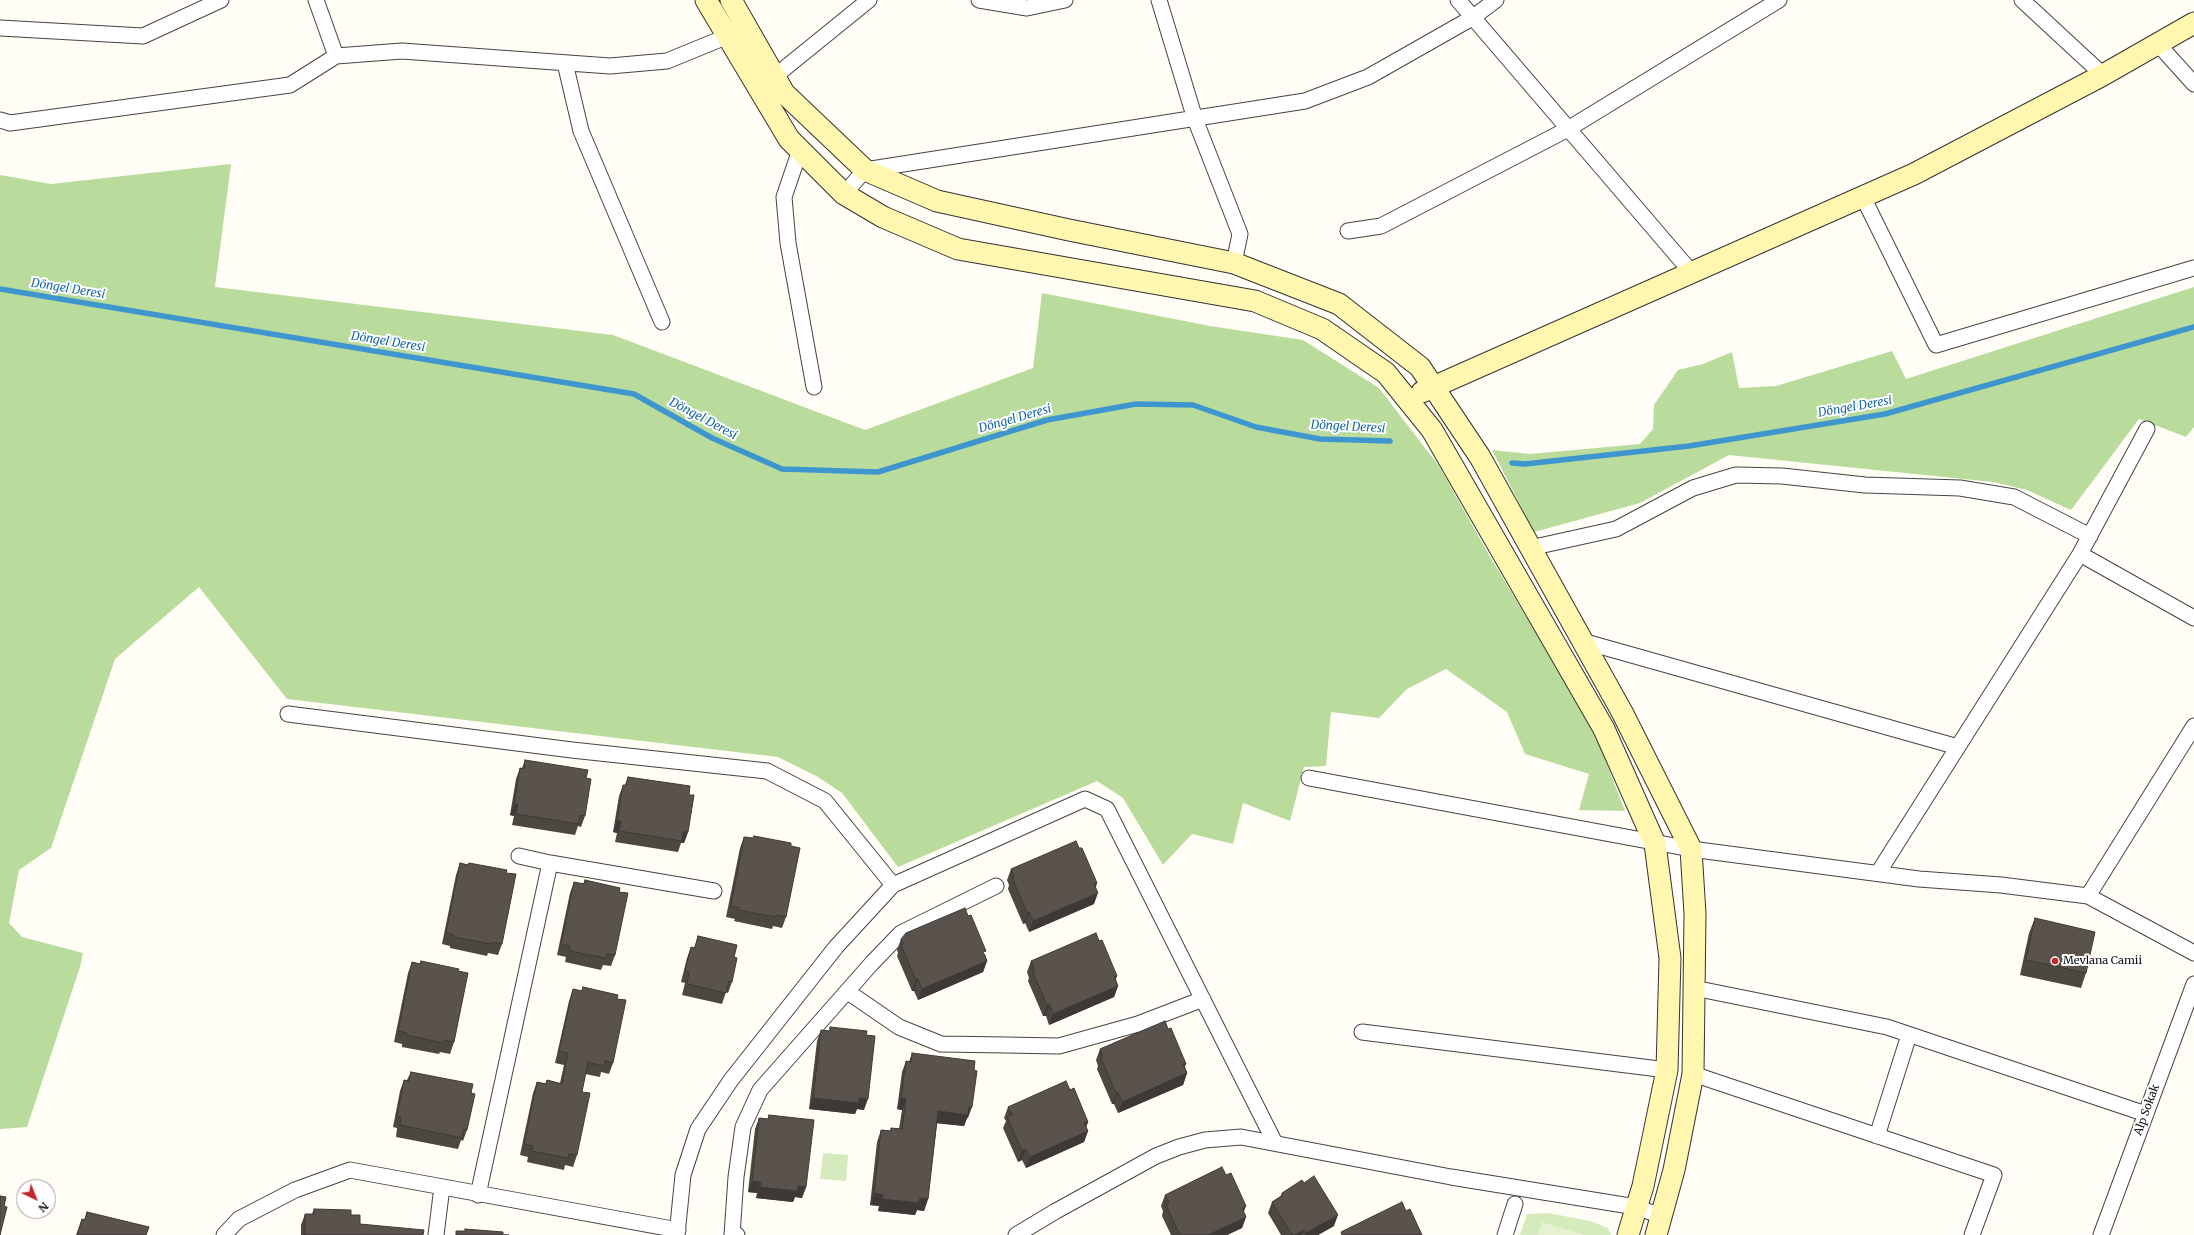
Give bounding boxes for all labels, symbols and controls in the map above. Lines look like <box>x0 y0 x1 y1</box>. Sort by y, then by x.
water label: Döngel Deresi <box>30 276 106 302</box>
water label: Döngel Deresi <box>350 329 426 355</box>
water label: Döngel Deresi <box>1817 393 1893 421</box>
water label: Döngel Deresi <box>667 395 739 443</box>
water label: Döngel Deresi <box>977 402 1053 436</box>
water label: Döngel Deresi <box>1310 418 1386 436</box>
place label: Mevlana Camii <box>2063 954 2142 968</box>
marker: Mevlana Camii <box>2050 956 2060 966</box>
street label: Alp Sokak <box>2132 1083 2162 1137</box>
north arrow <box>16 1179 56 1219</box>
text: N <box>36 1199 51 1215</box>

